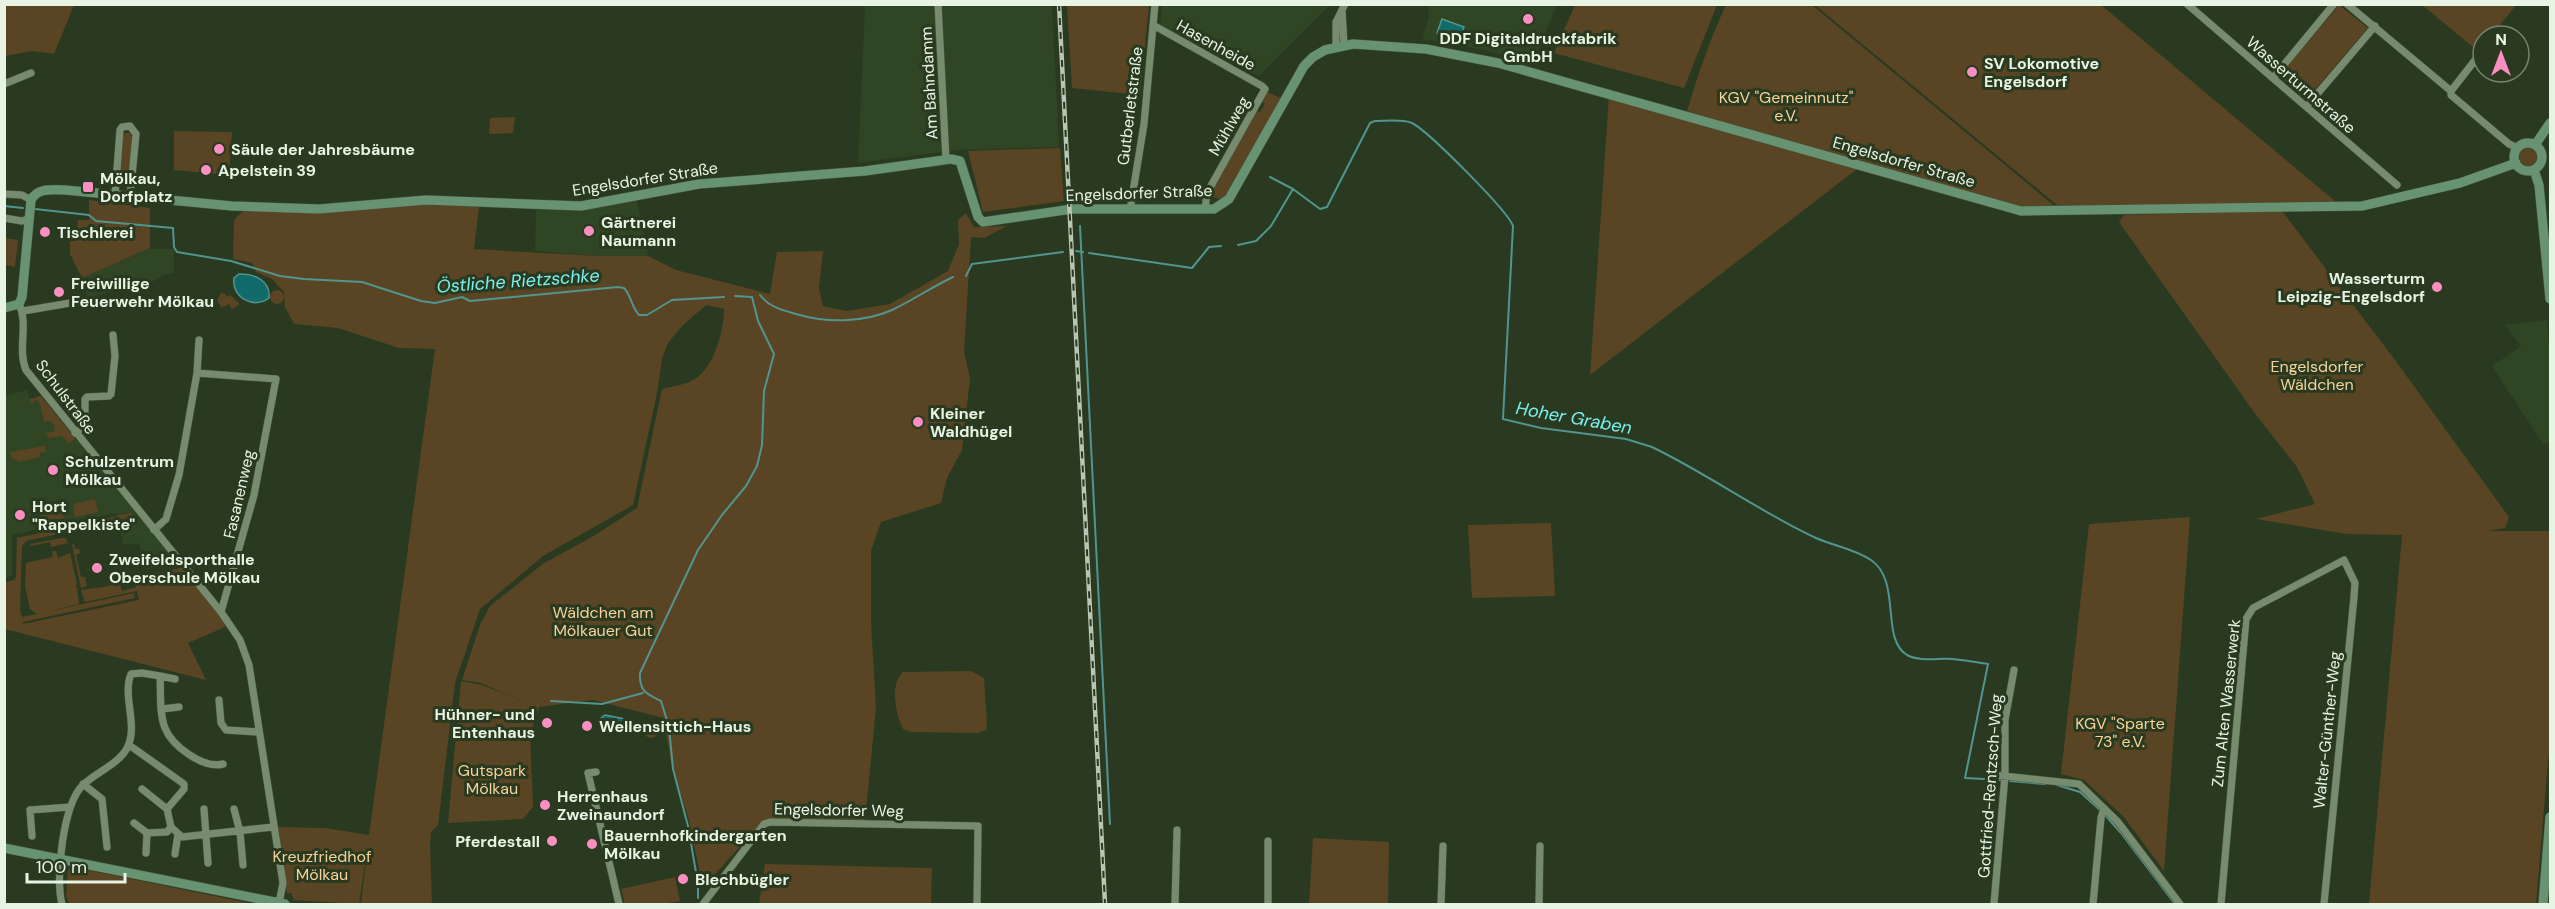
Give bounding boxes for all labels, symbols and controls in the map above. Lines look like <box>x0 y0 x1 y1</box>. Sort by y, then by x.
marker: DDF Digitaldruckfabrik GmbH <box>1521 12 1535 26</box>
street label: Hasenheide <box>1173 15 1259 75</box>
north arrow <box>2471 24 2531 84</box>
street label: Am Bahndamm <box>916 26 942 140</box>
place label: DDF Digitaldruckfabrik GmbH <box>1440 28 1617 67</box>
text: N <box>2495 29 2507 50</box>
street label: Wasserturmstraße <box>2242 32 2360 138</box>
street label: Gutberletstraße <box>1112 46 1148 166</box>
place label: SV Lokomotive Engelsdorf <box>1984 53 2099 92</box>
marker: SV Lokomotive Engelsdorf <box>1965 65 1979 79</box>
park label: KGV "Gemeinnutz" e.V. <box>1719 87 1854 126</box>
street label: Mühlweg <box>1204 92 1254 160</box>
street label: Engelsdorfer Straße <box>1830 132 1978 192</box>
place label: Säule der Jahresbäume <box>231 139 415 160</box>
marker: Säule der Jahresbäume <box>212 142 226 156</box>
street label: Engelsdorfer Straße <box>571 157 719 201</box>
place label: Apelstein 39 <box>218 160 316 181</box>
marker: Apelstein 39 <box>199 163 213 177</box>
place label: Mölkau, Dorfplatz <box>100 168 173 207</box>
marker: Mölkau, Dorfplatz <box>81 180 95 194</box>
street label: Engelsdorfer Straße <box>1065 180 1213 206</box>
place label: Gärtnerei Naumann <box>601 212 676 251</box>
place label: Tischlerei <box>57 222 133 243</box>
marker: Gärtnerei Naumann <box>582 224 596 238</box>
marker: Tischlerei <box>38 225 52 239</box>
water label: Östliche Rietzschke <box>436 263 600 299</box>
place label: Wasserturm Leipzig-Engelsdorf <box>2277 268 2425 307</box>
place label: Freiwillige Feuerwehr Mölkau <box>71 273 214 312</box>
marker: Wasserturm Leipzig-Engelsdorf <box>2430 280 2444 294</box>
marker: Freiwillige Feuerwehr Mölkau <box>52 285 66 299</box>
street label: Schulstraße <box>31 355 101 439</box>
park label: Engelsdorfer Wäldchen <box>2270 356 2364 395</box>
water label: Hoher Graben <box>1514 396 1634 440</box>
place label: Kleiner Waldhügel <box>930 403 1012 442</box>
marker: Kleiner Waldhügel <box>911 415 925 429</box>
street label: Fasanenweg <box>219 447 259 541</box>
place label: Schulzentrum Mölkau <box>65 451 174 490</box>
marker: Schulzentrum Mölkau <box>46 463 60 477</box>
place label: Hort "Rappelkiste" <box>32 496 135 535</box>
marker: Hort "Rappelkiste" <box>13 508 27 522</box>
place label: Zweifeldsporthalle Oberschule Mölkau <box>109 549 260 588</box>
marker: Zweifeldsporthalle Oberschule Mölkau <box>90 561 104 575</box>
park label: Wäldchen am Mölkauer Gut <box>553 602 653 641</box>
street label: Zum Alten Wasserwerk <box>2207 618 2245 788</box>
street label: Walter-Günther-Weg <box>2308 650 2346 810</box>
street label: Gottfried-Rentzsch-Weg <box>1973 693 2007 879</box>
place label: Hühner- und Entenhaus <box>435 704 535 743</box>
park label: KGV "Sparte 73" e.V. <box>2075 713 2165 752</box>
marker: Hühner- und Entenhaus <box>540 716 554 730</box>
place label: Wellensittich-Haus <box>599 716 751 737</box>
marker: Wellensittich-Haus <box>580 719 594 733</box>
park label: Gutspark Mölkau <box>458 760 526 799</box>
place label: Herrenhaus Zweinaundorf <box>557 786 665 825</box>
marker: Herrenhaus Zweinaundorf <box>538 798 552 812</box>
street label: Engelsdorfer Weg <box>774 798 904 822</box>
place label: Bauernhofkindergarten Mölkau <box>604 825 787 864</box>
place label: Pferdestall <box>455 831 540 852</box>
marker: Pferdestall <box>545 834 559 848</box>
marker: Bauernhofkindergarten Mölkau <box>585 837 599 851</box>
scale bar <box>27 846 124 884</box>
park label: Kreuzfriedhof Mölkau <box>273 846 372 885</box>
text: 100 m <box>36 855 87 879</box>
place label: Blechbügler <box>695 869 789 890</box>
marker: Blechbügler <box>676 872 690 886</box>

